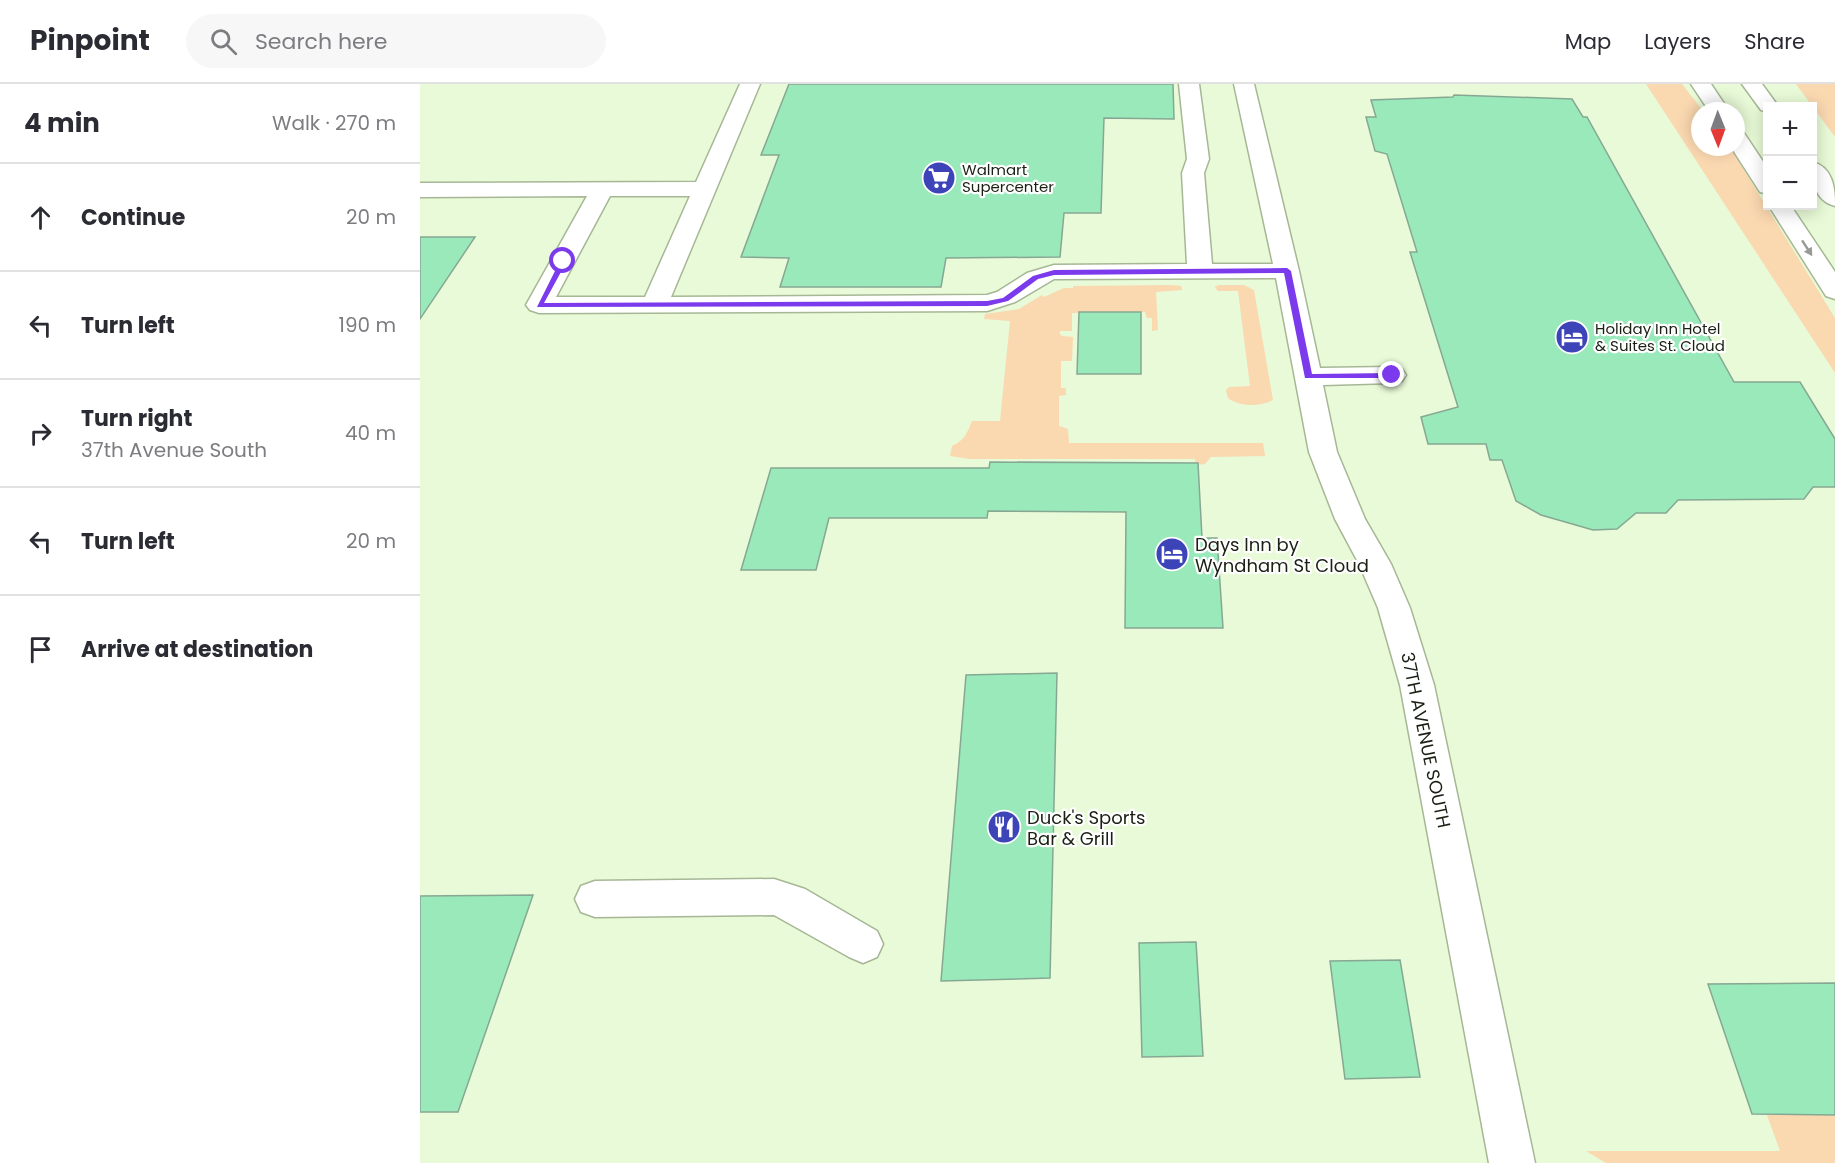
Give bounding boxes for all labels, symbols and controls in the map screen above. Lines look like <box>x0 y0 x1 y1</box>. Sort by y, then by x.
search box <box>186 14 606 68</box>
text: Pinpoint <box>30 21 150 60</box>
icon: search <box>207 25 240 58</box>
text: Search here <box>255 26 387 57</box>
text: Map <box>1565 27 1611 56</box>
text: Layers <box>1644 27 1711 56</box>
text: Share <box>1744 27 1805 56</box>
north arrow <box>1691 102 1745 156</box>
map controls <box>1763 102 1817 210</box>
button: + <box>1763 102 1817 156</box>
text: 4 min <box>24 105 100 141</box>
text: Walk · 270 m <box>272 109 396 137</box>
button: − <box>1763 156 1817 210</box>
place label: Walmart Supercenter <box>962 159 1054 197</box>
supermarket icon: Walmart Supercenter <box>921 160 957 196</box>
icon: ahead <box>24 201 57 234</box>
text: Continue <box>81 202 185 233</box>
text: 20 m <box>346 203 396 231</box>
one-way arrow <box>1802 240 1813 256</box>
route start <box>549 247 575 273</box>
icon: left <box>24 309 57 342</box>
text: Turn left <box>81 310 175 341</box>
text: 190 m <box>339 311 396 339</box>
place label: Holiday Inn Hotel & Suites St. Cloud <box>1595 318 1725 356</box>
hotel icon: Holiday Inn Hotel & Suites St. Cloud <box>1554 319 1590 355</box>
route end <box>1378 361 1404 387</box>
text: Turn right <box>81 403 192 434</box>
icon: right <box>24 417 57 450</box>
text: 40 m <box>345 419 396 447</box>
text: 37th Avenue South <box>81 436 267 464</box>
icon: left <box>24 525 57 558</box>
text: Turn left <box>81 526 175 557</box>
text: 20 m <box>346 527 396 555</box>
place label: Days Inn by Wyndham St Cloud <box>1195 532 1369 578</box>
hotel icon: Days Inn by Wyndham St Cloud <box>1154 536 1190 572</box>
icon: arrive <box>24 633 57 666</box>
text: Arrive at destination <box>81 634 313 665</box>
street label: 37TH AVENUE SOUTH <box>1395 650 1457 830</box>
place label: Duck's Sports Bar & Grill <box>1027 805 1145 851</box>
restaurant icon: Duck's Sports Bar & Grill <box>986 809 1022 845</box>

